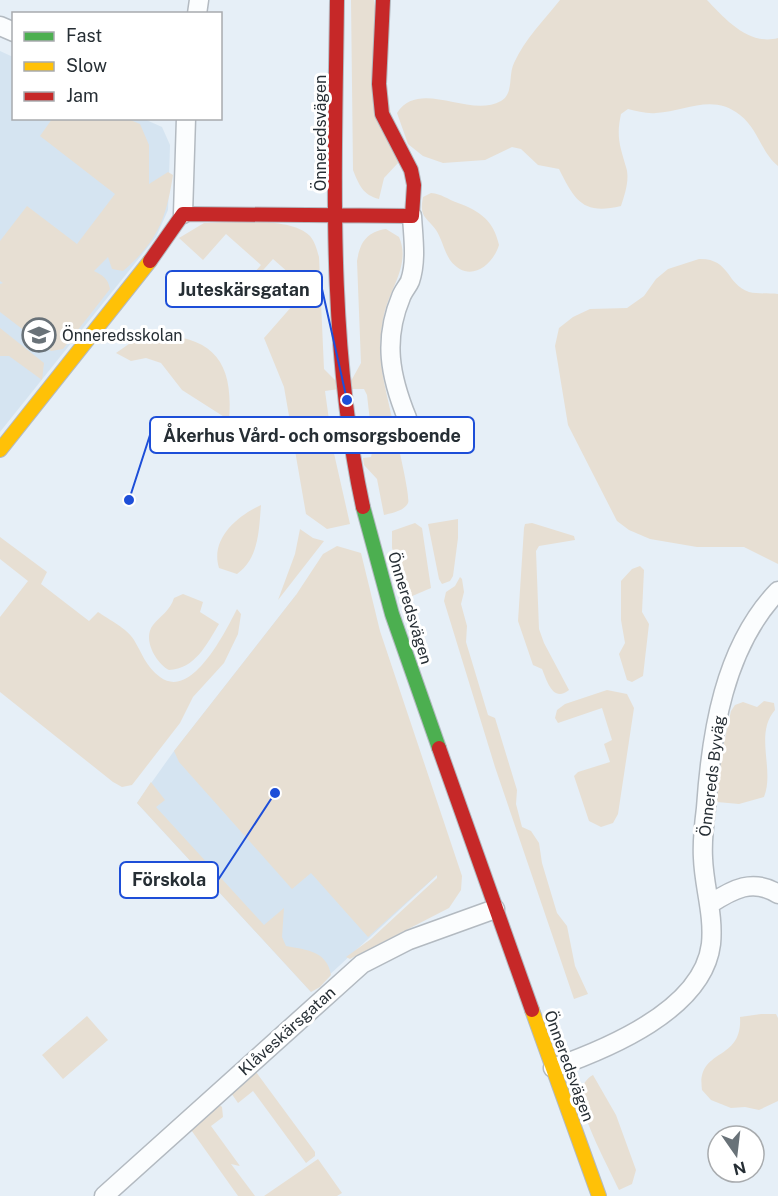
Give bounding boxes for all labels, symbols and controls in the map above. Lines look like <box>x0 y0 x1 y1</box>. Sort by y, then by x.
legend <box>12 12 222 120</box>
text: Fast <box>66 25 102 46</box>
text: Slow <box>66 55 107 76</box>
street label: Önneredsvägen <box>310 75 330 191</box>
text: Jam <box>66 85 99 106</box>
callout: Juteskärsgatan <box>166 271 322 307</box>
text: Juteskärsgatan <box>178 279 310 300</box>
school or university icon: Önneredsskolan <box>21 317 57 353</box>
place label: Önneredsskolan <box>62 325 183 345</box>
callout: Åkerhus Vård- och omsorgsboende <box>150 417 474 453</box>
text: Åkerhus Vård- och omsorgsboende <box>163 423 461 446</box>
street label: Önneredsvägen <box>384 549 437 667</box>
street label: Önnereds Byväg <box>694 714 729 838</box>
callout: Förskola <box>120 862 218 898</box>
text: Förskola <box>132 869 206 890</box>
street label: Klåveskärsgatan <box>235 983 339 1079</box>
street label: Önneredsvägen <box>540 1008 599 1124</box>
north arrow <box>706 1124 766 1184</box>
text: N <box>731 1157 748 1179</box>

